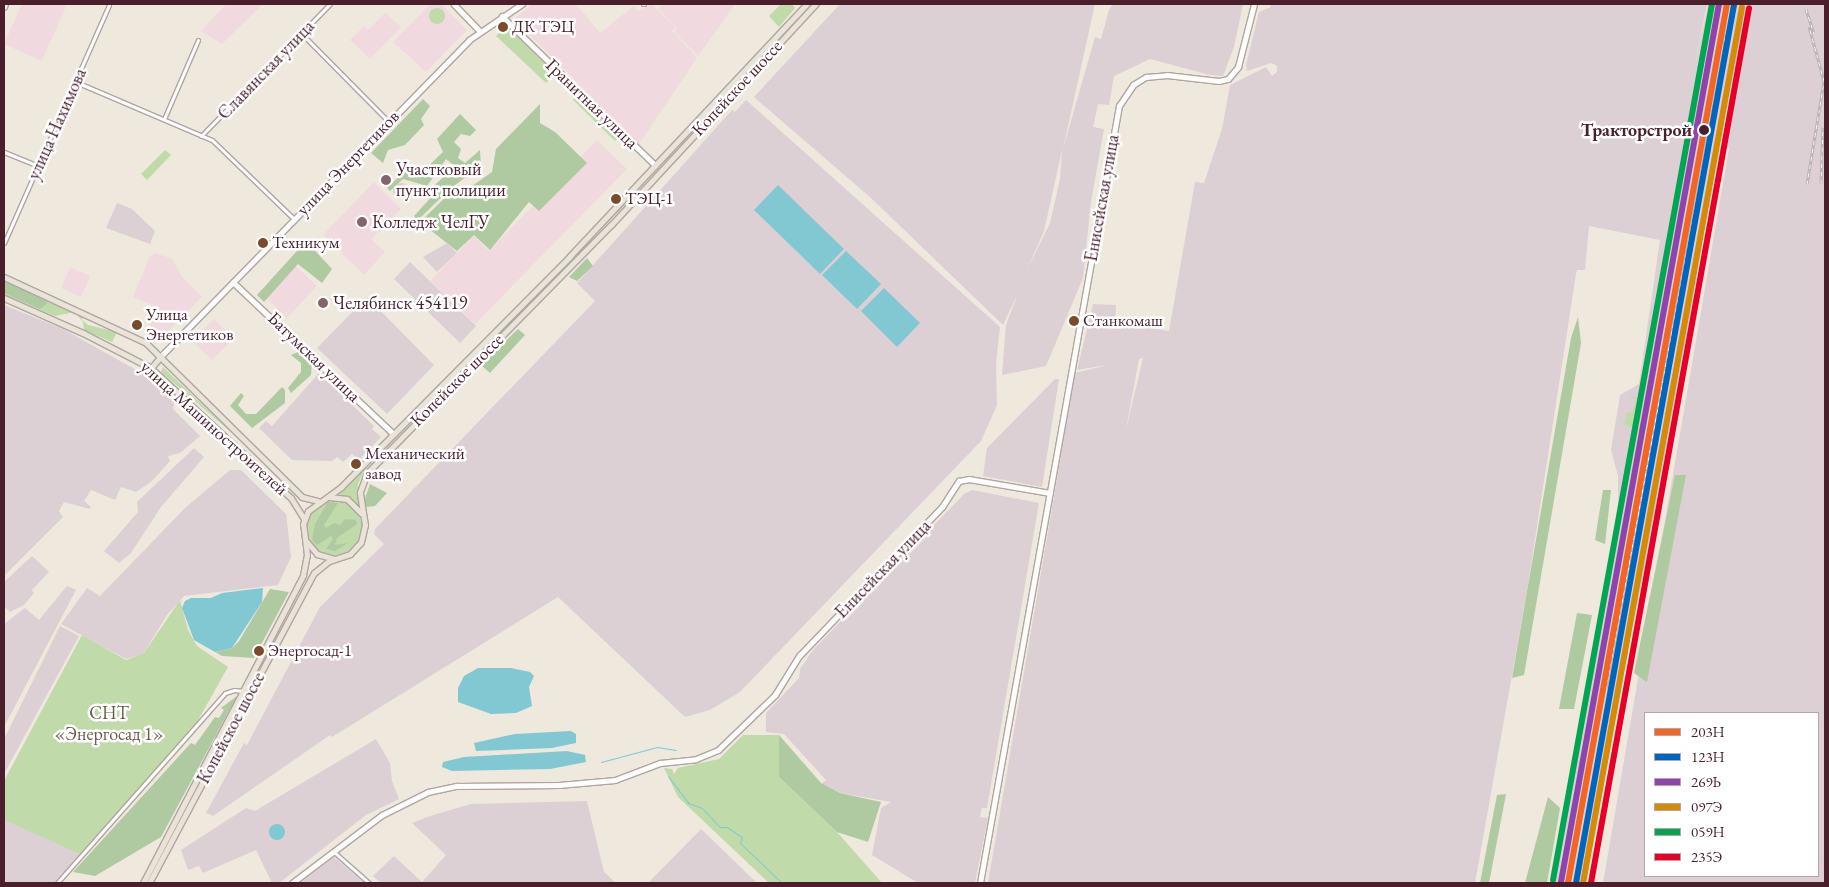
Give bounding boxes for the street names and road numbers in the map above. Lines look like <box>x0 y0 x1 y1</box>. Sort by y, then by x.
street label: Славянская улица <box>213 16 319 124</box>
street label: Копейское шоссе <box>687 36 787 140</box>
street label: Гранитная улица <box>541 54 643 154</box>
street label: улица Нахимова <box>23 65 91 183</box>
street label: улица Энергетиков <box>292 106 404 220</box>
street label: Енисейская улица <box>1080 133 1124 263</box>
street label: Батумская улица <box>263 307 365 407</box>
street label: Копейское шоссе <box>406 329 508 431</box>
street label: улица Машиностроителей <box>136 356 292 500</box>
street label: Енисейская улица <box>831 515 935 623</box>
street label: Копейское шоссе <box>193 669 269 787</box>

